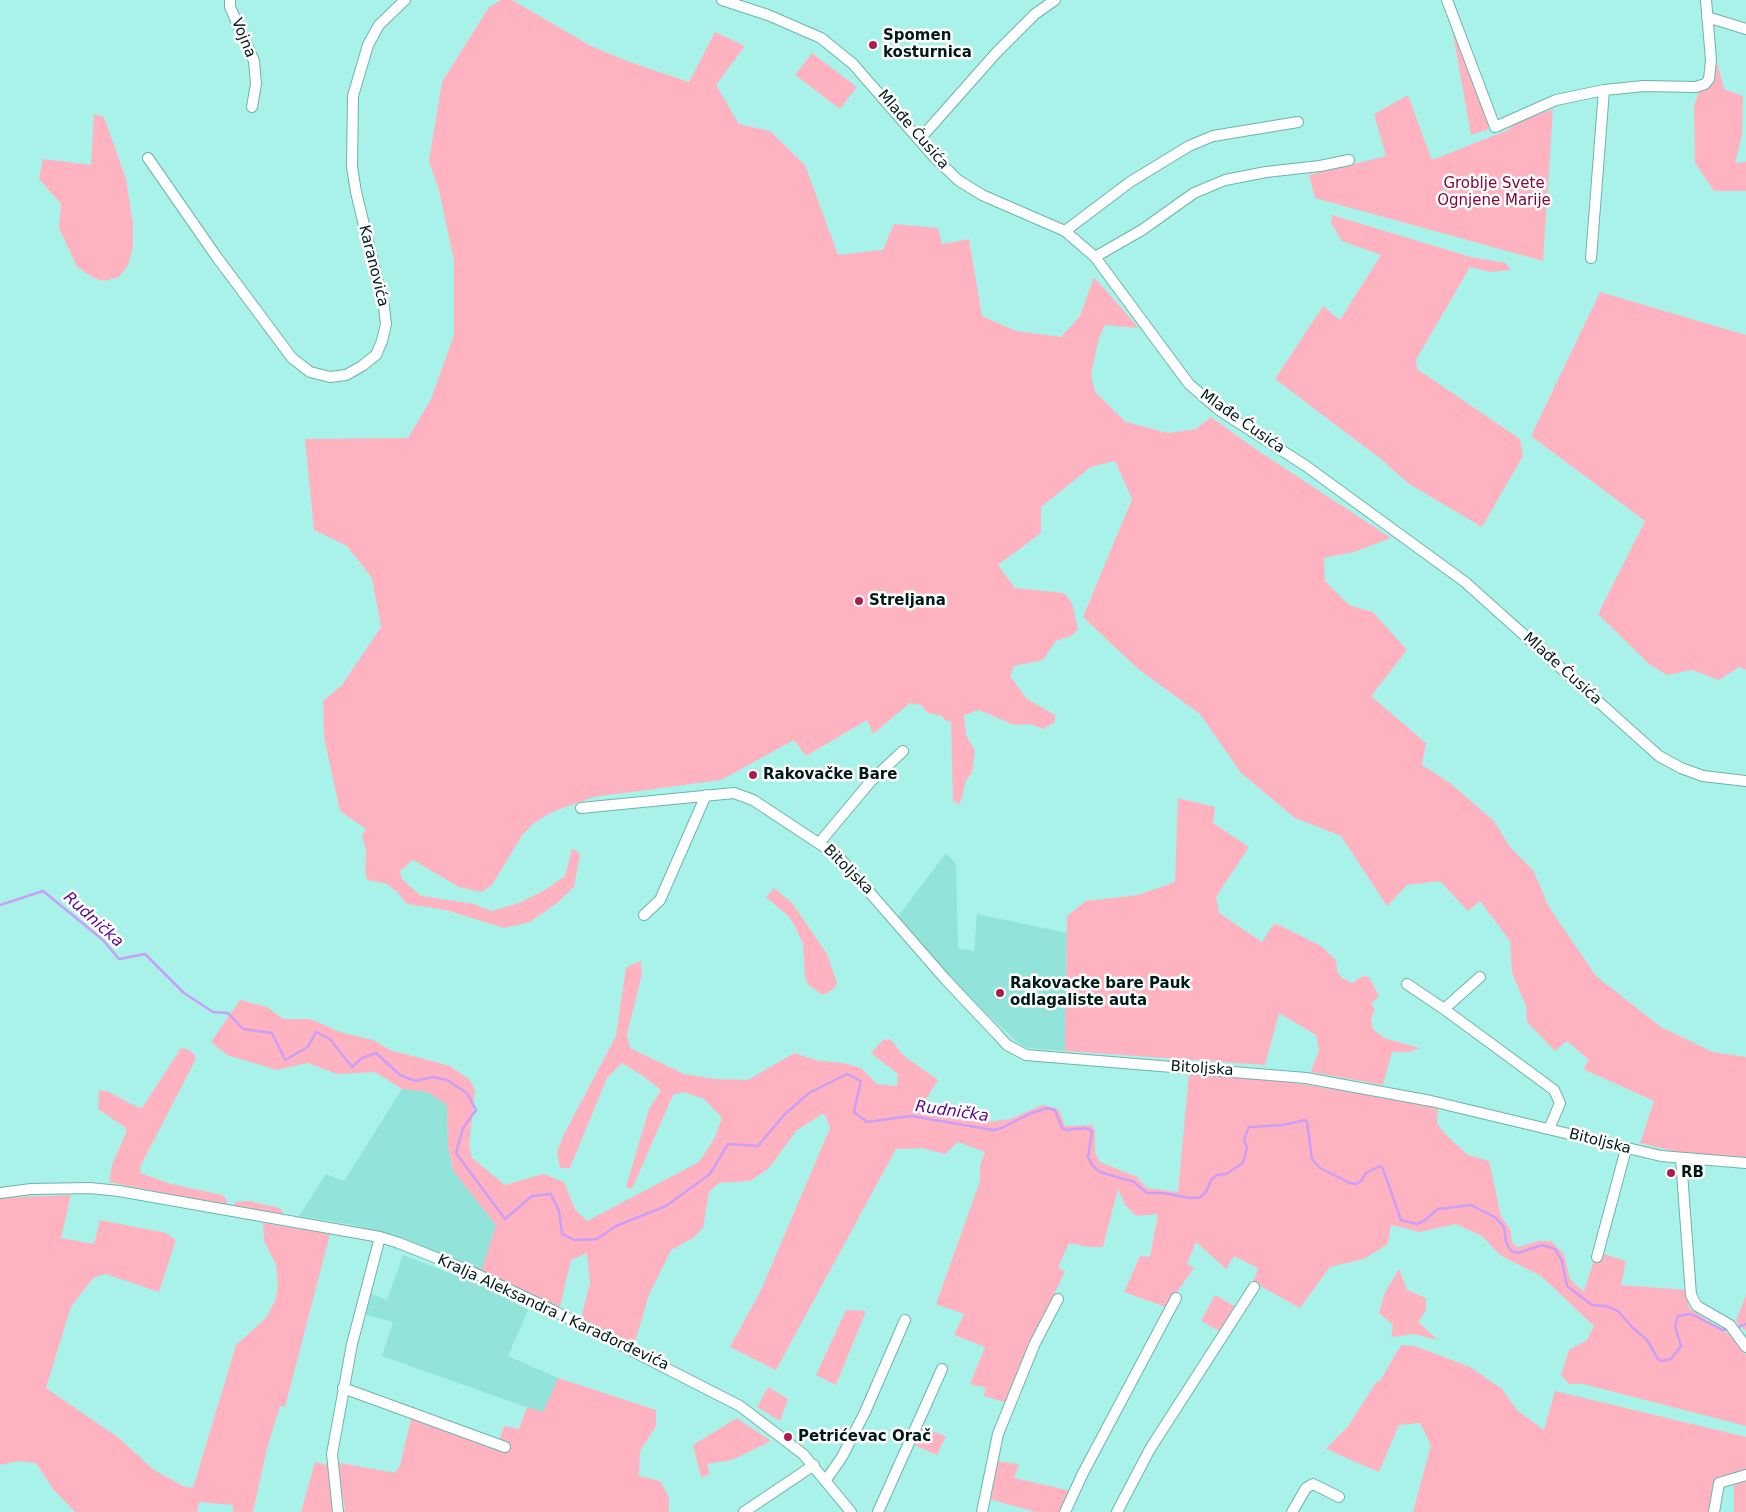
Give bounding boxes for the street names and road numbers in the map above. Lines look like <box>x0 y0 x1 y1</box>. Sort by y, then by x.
street label: Vojna <box>227 16 259 60</box>
street label: Mlađe Ćusića <box>874 87 952 173</box>
street label: Karanovića <box>354 223 392 309</box>
street label: Mlađe Ćusića <box>1196 386 1288 458</box>
street label: Mlađe Ćusića <box>1519 629 1605 709</box>
street label: Bitoljska <box>819 841 877 899</box>
street label: Bitoljska <box>1170 1058 1234 1080</box>
street label: Bitoljska <box>1567 1126 1633 1158</box>
street label: Kralja Aleksandra I Karađorđevića <box>434 1251 672 1375</box>

